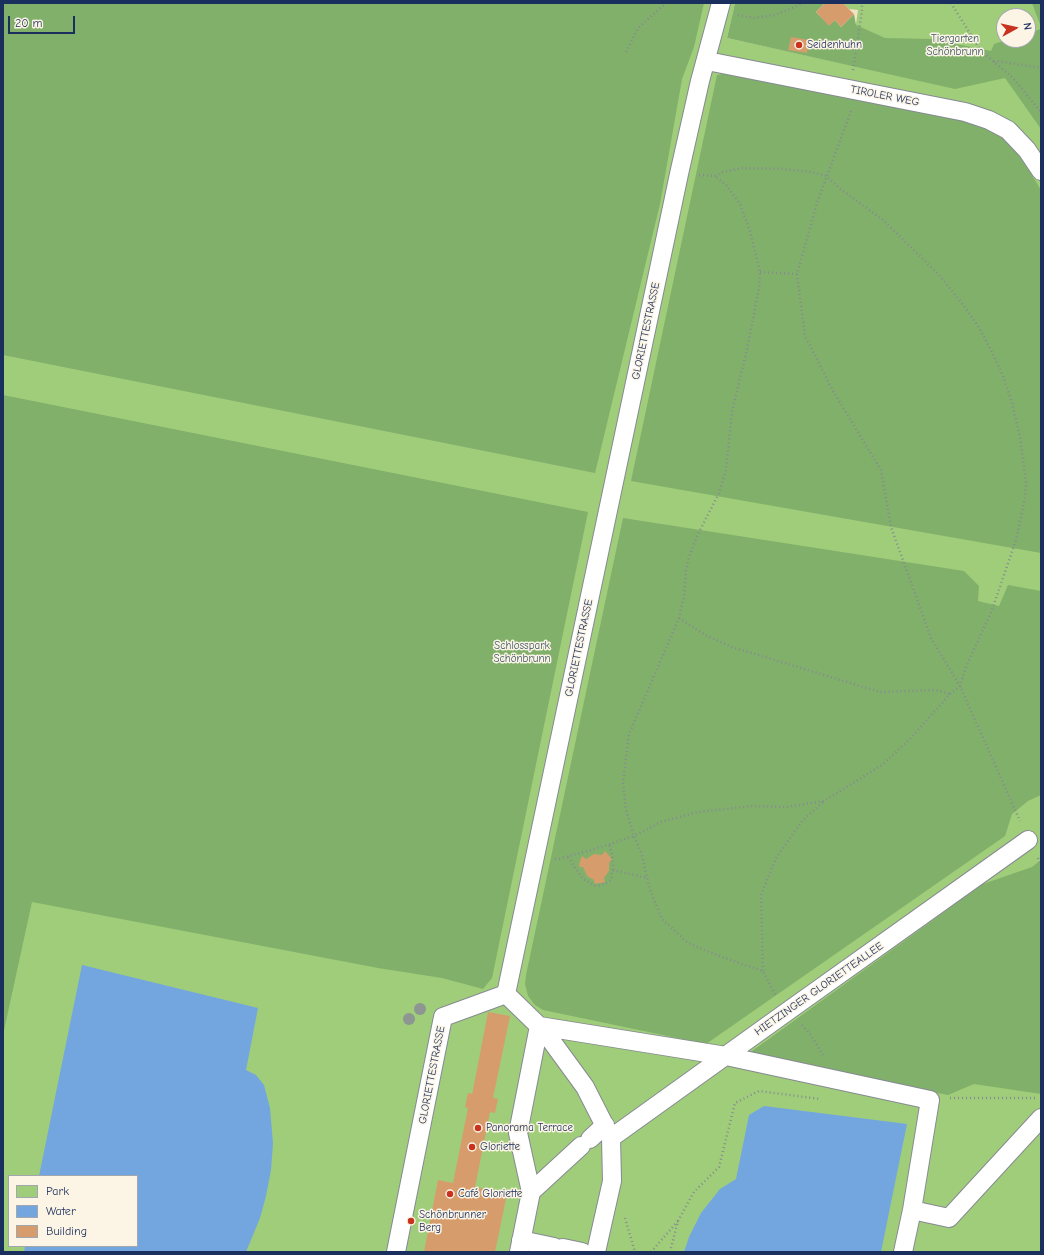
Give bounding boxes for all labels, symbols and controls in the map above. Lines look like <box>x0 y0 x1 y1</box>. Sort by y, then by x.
scale bar <box>10 8 77 34</box>
north arrow <box>996 8 1036 48</box>
text: 20 m <box>15 16 43 30</box>
text: N <box>1020 22 1034 31</box>
park label: Tiergarten Schönbrunn <box>926 32 984 58</box>
place label: Seidenhuhn <box>807 38 862 52</box>
marker: Seidenhuhn <box>794 40 804 50</box>
street label: TIROLER WEG <box>849 83 921 109</box>
street label: GLORIETTESTRASSE <box>629 281 663 381</box>
street label: GLORIETTESTRASSE <box>562 598 596 698</box>
park label: Schlosspark Schönbrunn <box>493 639 551 665</box>
street label: HIETZINGER GLORIETTEALLEE <box>752 939 886 1039</box>
street label: GLORIETTESTRASSE <box>416 1025 448 1125</box>
place label: Panorama Terrace <box>486 1121 573 1135</box>
marker: Panorama Terrace <box>473 1123 483 1133</box>
place label: Gloriette <box>480 1140 520 1154</box>
marker: Gloriette <box>467 1142 477 1152</box>
legend <box>8 1175 138 1247</box>
text: Park <box>46 1184 69 1198</box>
place label: Café Gloriette <box>458 1187 522 1201</box>
marker: Café Gloriette <box>445 1189 455 1199</box>
text: Water <box>46 1204 76 1218</box>
place label: Schönbrunner Berg <box>419 1208 486 1234</box>
marker: Schönbrunner Berg <box>406 1216 416 1226</box>
text: Building <box>46 1224 87 1238</box>

